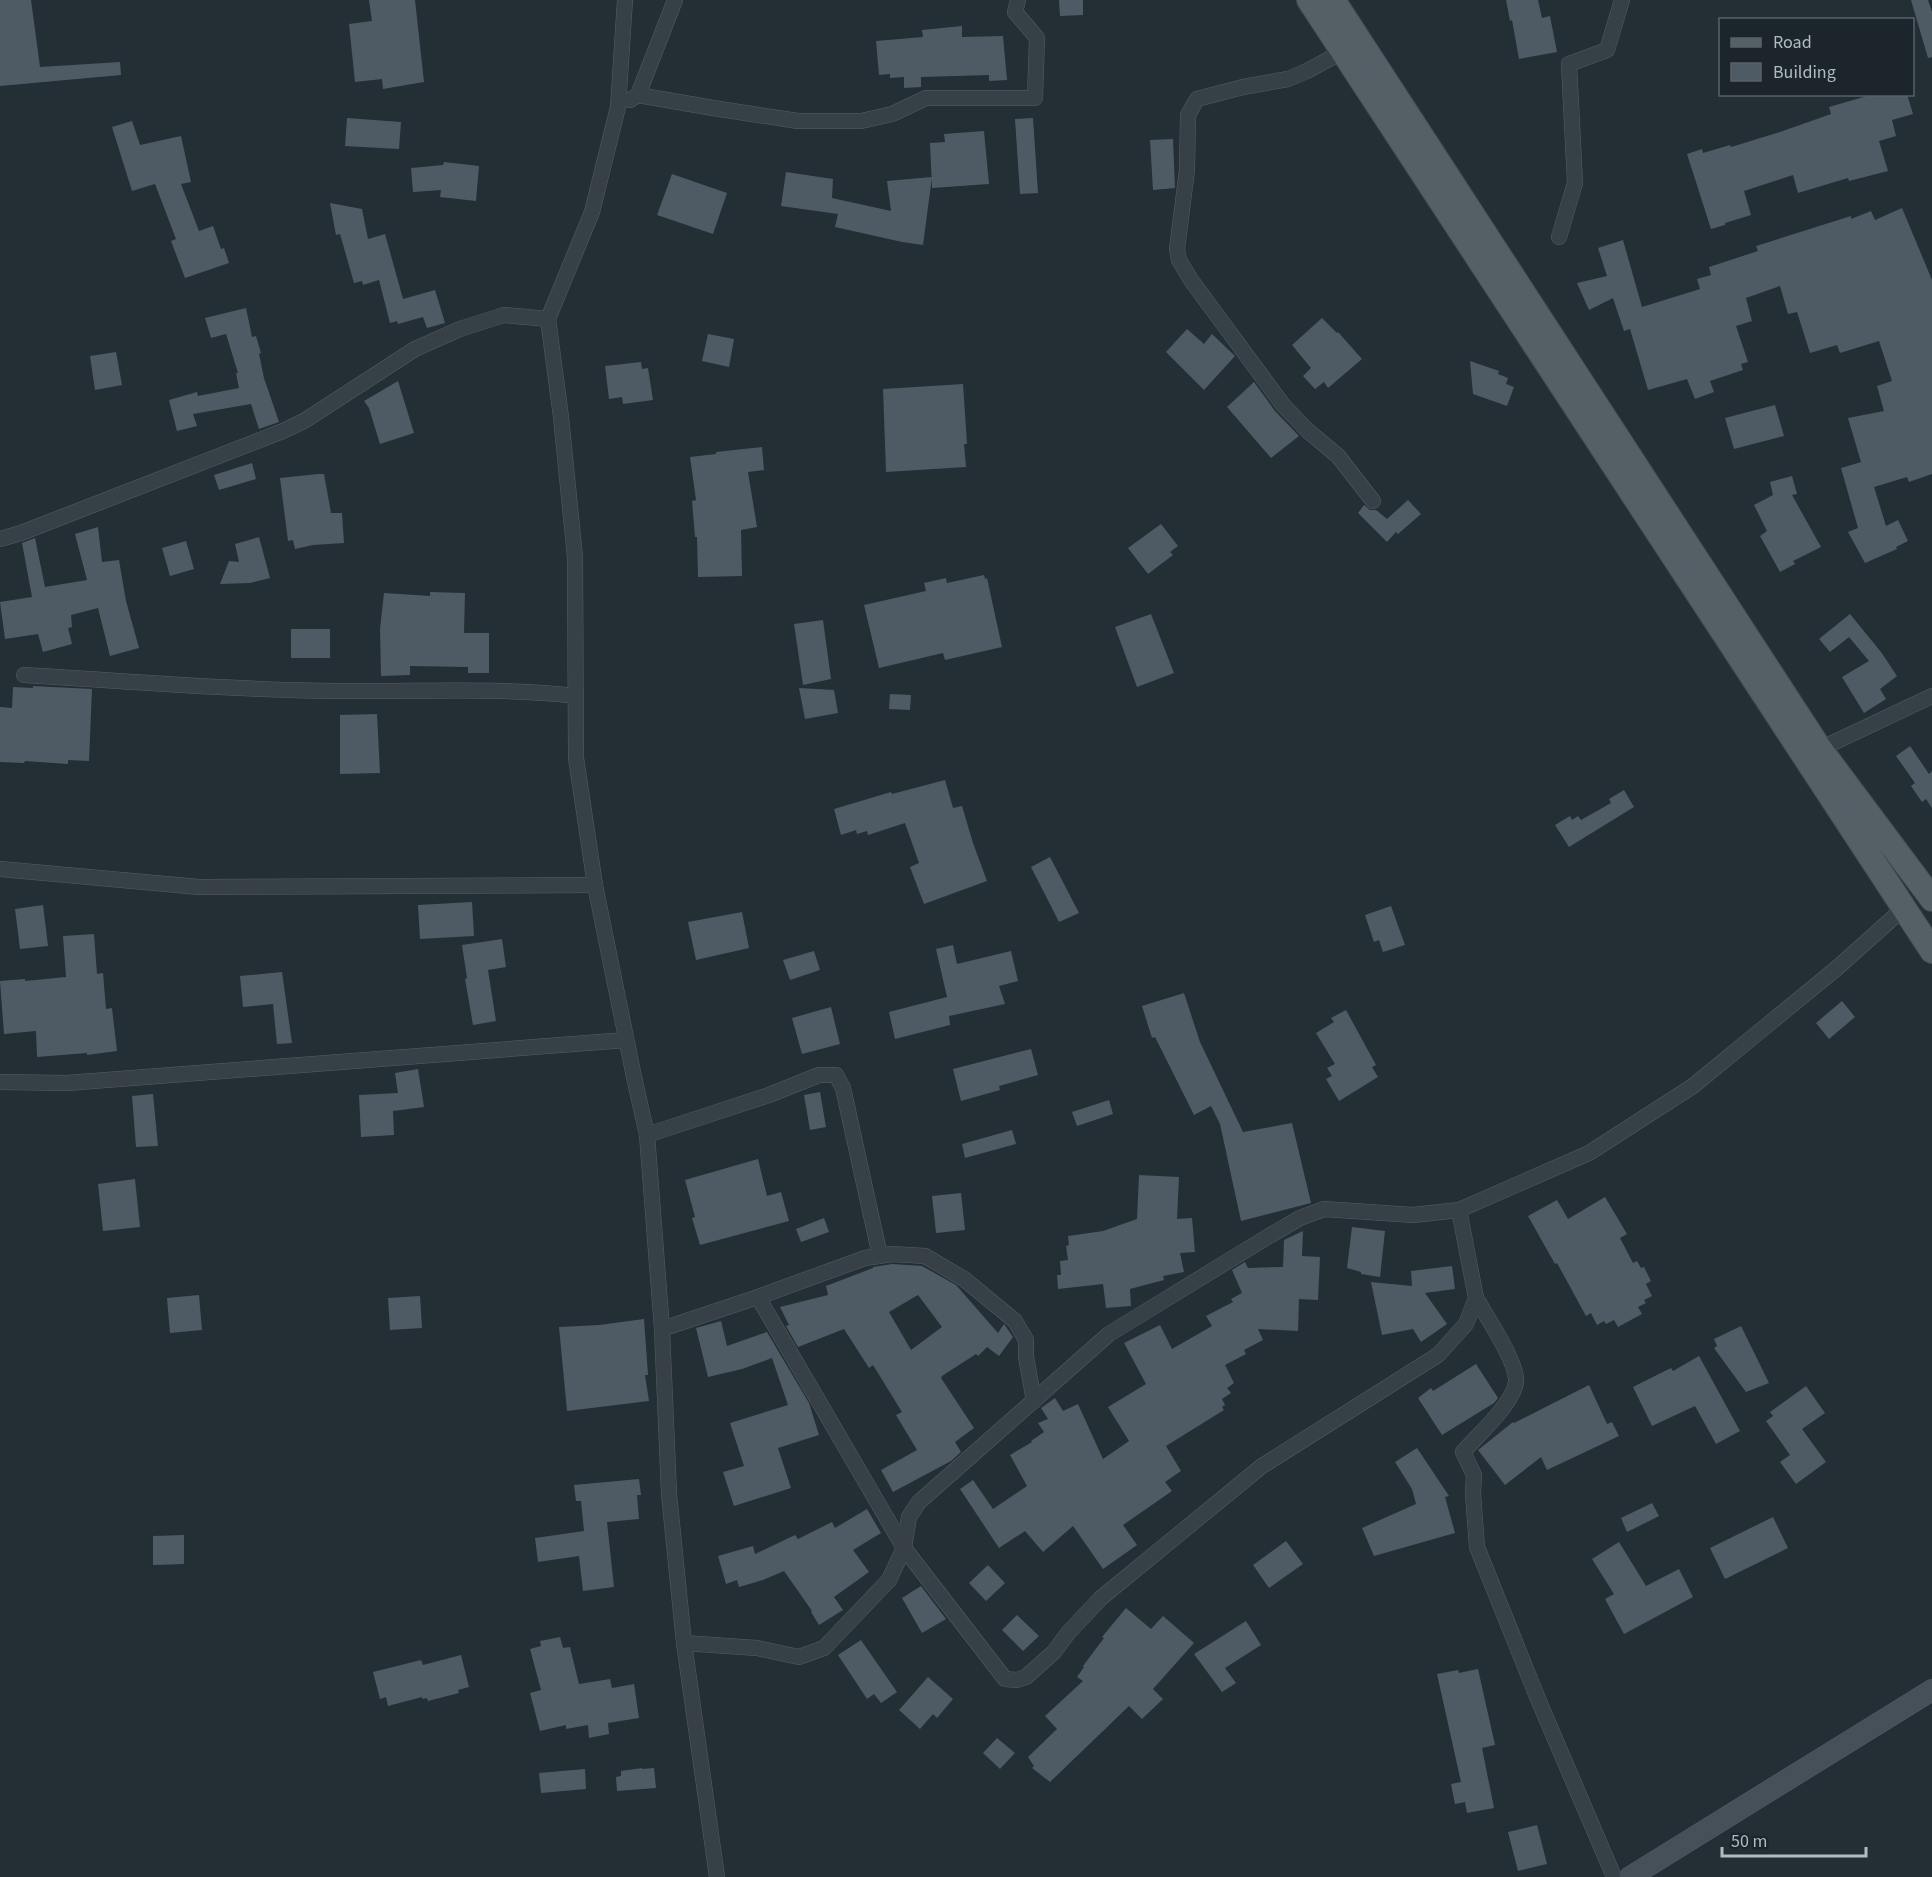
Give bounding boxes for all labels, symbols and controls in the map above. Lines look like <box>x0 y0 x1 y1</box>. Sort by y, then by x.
legend <box>1719 18 1914 96</box>
text: Road <box>1773 30 1812 55</box>
text: Building <box>1773 60 1836 85</box>
scale bar <box>1722 1820 1866 1858</box>
text: 50 m <box>1731 1829 1767 1854</box>

